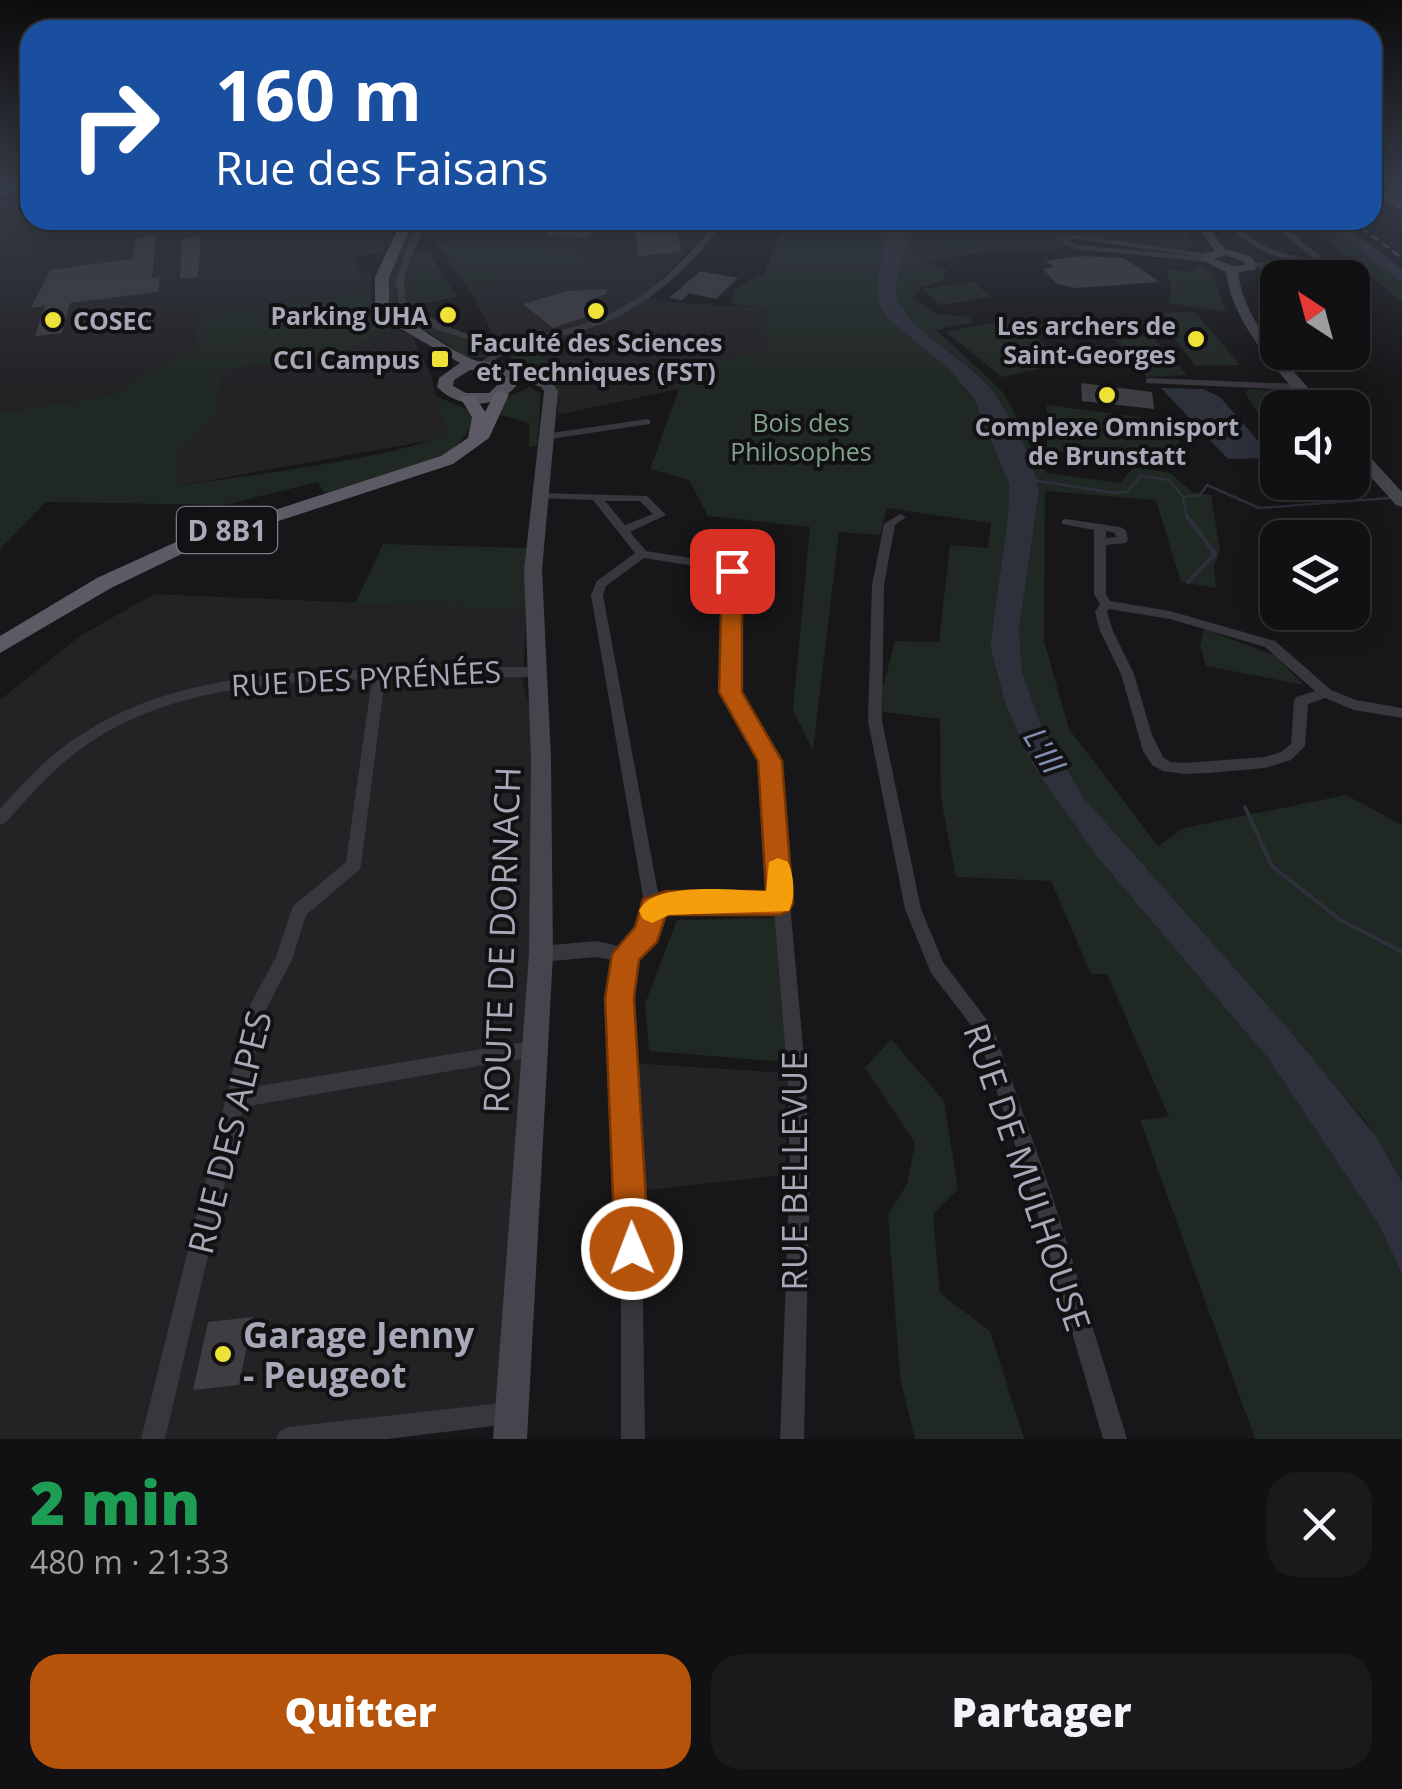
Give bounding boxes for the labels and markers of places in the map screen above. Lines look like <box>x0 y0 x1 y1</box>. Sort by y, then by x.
place label: Parking UHA <box>270 298 429 332</box>
marker: Faculté des Sciences et Techniques (FST) <box>585 300 607 322</box>
place label: COSEC <box>73 303 153 337</box>
marker: Parking UHA <box>437 304 459 326</box>
place label: Les archers de Saint-Georges <box>997 308 1176 371</box>
marker: COSEC <box>42 309 64 331</box>
place label: Faculté des Sciences et Techniques (FST) <box>470 325 722 388</box>
marker: Les archers de Saint-Georges <box>1185 328 1207 350</box>
place label: CCI Campus <box>273 342 420 376</box>
marker: CCI Campus <box>429 348 451 370</box>
marker: Complexe Omnisport de Brunstatt <box>1096 384 1118 406</box>
place label: Complexe Omnisport de Brunstatt <box>975 409 1239 472</box>
pin <box>690 529 775 614</box>
place label: Garage Jenny - Peugeot <box>243 1311 474 1398</box>
marker: Garage Jenny - Peugeot <box>212 1343 234 1365</box>

